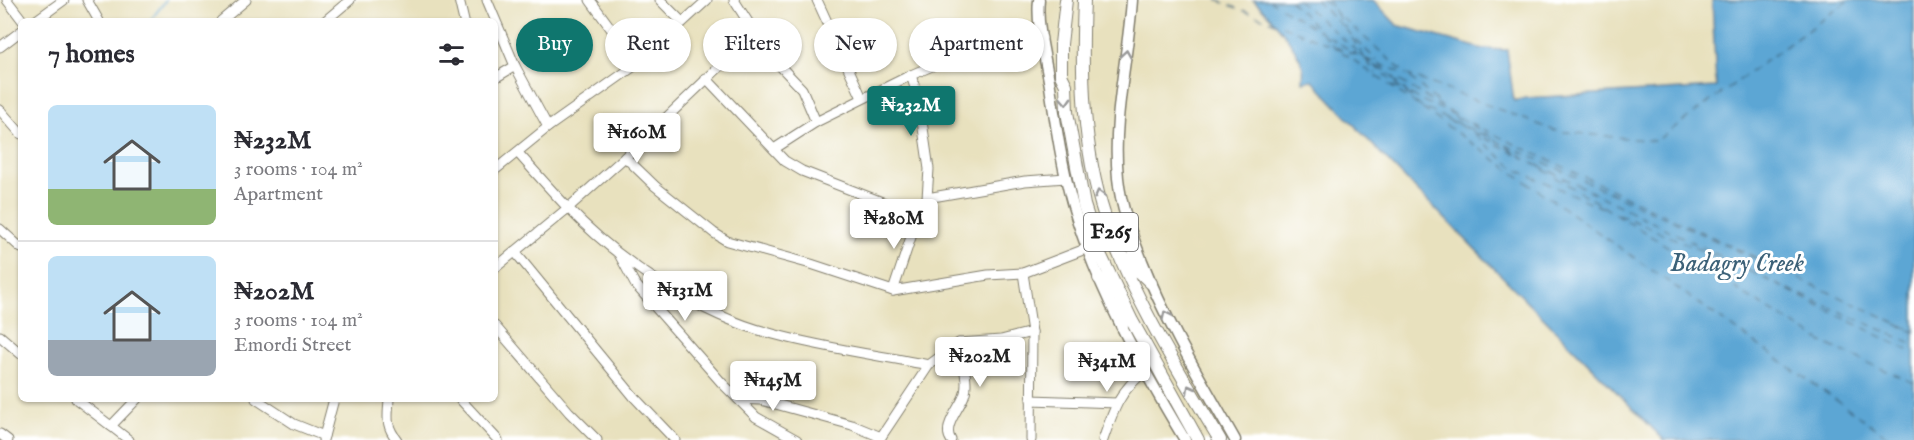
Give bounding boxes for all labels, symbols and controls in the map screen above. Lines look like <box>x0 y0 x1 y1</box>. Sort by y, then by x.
chip: Buy <box>516 18 593 72</box>
chip: Rent <box>605 18 691 72</box>
chip: Filters <box>703 18 802 72</box>
chip: New <box>814 18 897 72</box>
chip: Apartment <box>909 18 1044 72</box>
text: 7 homes <box>48 38 135 71</box>
icon: filters <box>435 38 468 71</box>
one-way arrow <box>1120 50 1132 59</box>
pin: ₦232M <box>869 86 953 137</box>
text: ₦232M <box>881 93 941 118</box>
one-way arrow <box>1060 97 1073 106</box>
pin: ₦160M <box>595 113 679 164</box>
text: ₦160M <box>608 120 666 145</box>
text: ₦232M <box>234 124 311 157</box>
icon: home <box>96 129 168 201</box>
text: 3 rooms · 104 m² <box>234 157 363 182</box>
text: Apartment <box>234 182 323 207</box>
one-way arrow <box>1094 190 1106 200</box>
pin: ₦280M <box>852 199 936 250</box>
text: ₦280M <box>864 206 924 231</box>
road number: F265 <box>1084 213 1138 251</box>
water label: Badagry Creek <box>1670 247 1805 281</box>
pin: ₦131M <box>643 271 727 322</box>
text: ₦202M <box>234 275 314 308</box>
text: ₦131M <box>657 278 713 303</box>
icon: home <box>96 280 168 352</box>
text: 3 rooms · 104 m² <box>234 308 363 333</box>
one-way arrow <box>1162 311 1174 322</box>
text: Emordi Street <box>234 333 351 358</box>
pin: ₦202M <box>938 337 1022 388</box>
pin: ₦341M <box>1065 342 1149 393</box>
text: ₦202M <box>949 344 1011 369</box>
text: ₦341M <box>1078 349 1136 374</box>
pin: ₦145M <box>731 361 815 412</box>
text: ₦145M <box>744 368 802 393</box>
one-way arrow <box>1186 385 1198 396</box>

